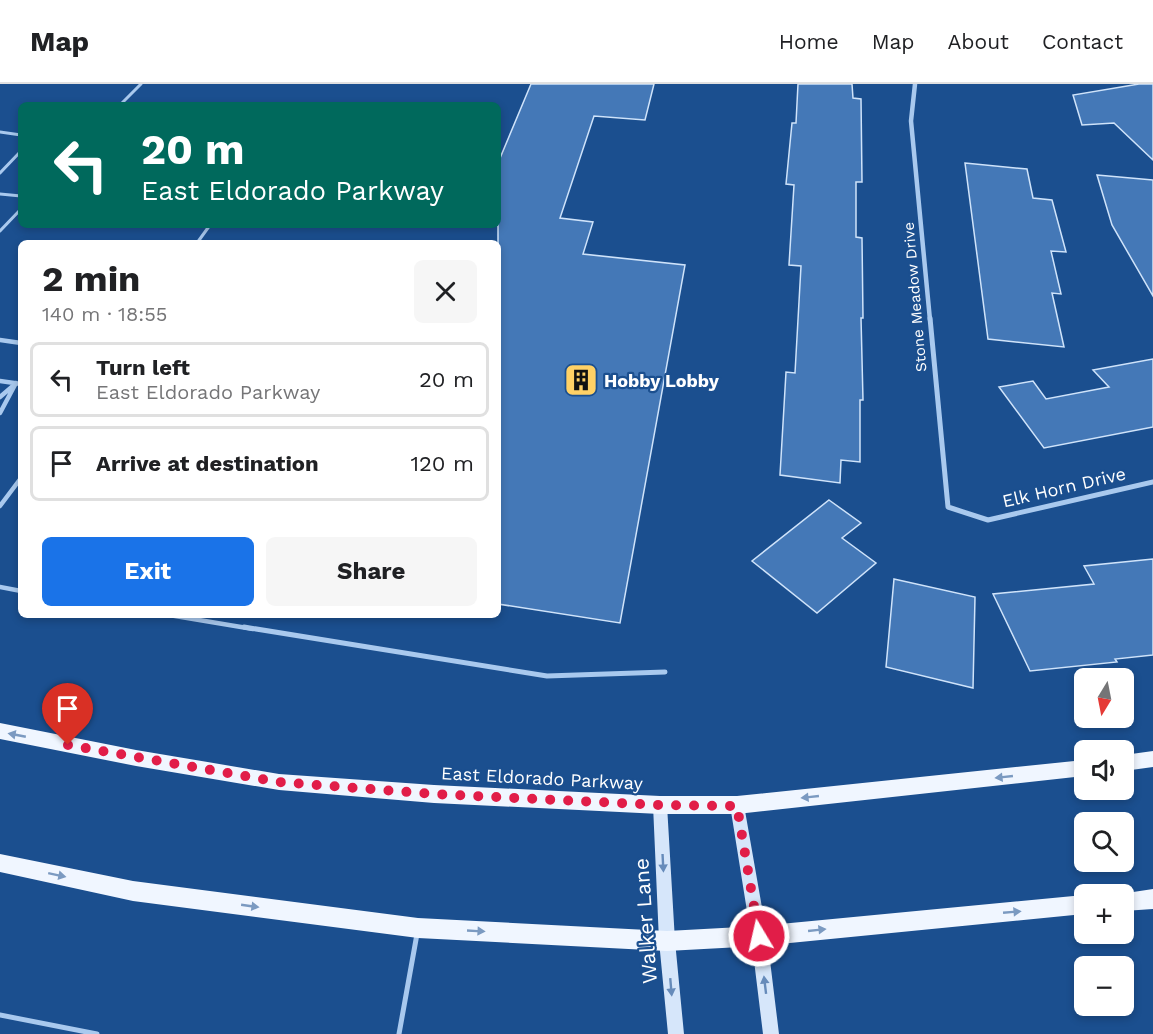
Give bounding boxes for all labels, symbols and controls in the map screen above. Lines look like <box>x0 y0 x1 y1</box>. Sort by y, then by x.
text: Map <box>30 25 89 58</box>
text: Home <box>779 29 839 54</box>
text: Map <box>872 29 915 54</box>
text: About <box>948 29 1009 54</box>
text: Contact <box>1042 29 1123 54</box>
text: 20 m <box>141 125 245 174</box>
icon: left <box>42 126 120 204</box>
text: East Eldorado Parkway <box>141 175 444 207</box>
street label: Stone Meadow Drive <box>899 221 931 373</box>
text: 2 min <box>42 258 140 300</box>
button: close <box>414 260 477 323</box>
text: 140 m · 18:55 <box>42 302 167 326</box>
text: Turn left <box>96 355 190 380</box>
building icon: Hobby Lobby <box>563 362 599 398</box>
icon: left <box>45 363 78 396</box>
text: 20 m <box>419 367 474 392</box>
place label: Hobby Lobby <box>604 370 720 391</box>
text: East Eldorado Parkway <box>96 380 320 404</box>
icon: arrive <box>45 447 78 480</box>
text: Arrive at destination <box>96 451 319 476</box>
text: 120 m <box>410 451 474 476</box>
street label: Elk Horn Drive <box>1000 463 1128 511</box>
button: Exit <box>42 537 254 606</box>
button: Share <box>266 537 477 606</box>
north arrow <box>1074 668 1134 728</box>
map controls <box>1074 668 1134 1016</box>
pin <box>42 683 93 745</box>
icon: arrive <box>51 692 84 725</box>
one-way arrow <box>7 730 26 739</box>
button: sound <box>1074 740 1134 800</box>
street label: East Eldorado Parkway <box>441 762 644 794</box>
one-way arrow <box>994 772 1013 782</box>
one-way arrow <box>800 792 819 802</box>
button: search <box>1074 812 1134 872</box>
one-way arrow <box>659 854 668 873</box>
street label: Walker Lane <box>628 857 662 985</box>
one-way arrow <box>48 870 67 880</box>
button: + <box>1074 884 1134 944</box>
one-way arrow <box>240 901 259 911</box>
position arrow <box>727 904 791 968</box>
one-way arrow <box>1002 907 1021 917</box>
one-way arrow <box>808 925 827 935</box>
one-way arrow <box>467 926 486 935</box>
button: − <box>1074 956 1134 1016</box>
one-way arrow <box>760 976 770 995</box>
one-way arrow <box>667 978 676 997</box>

